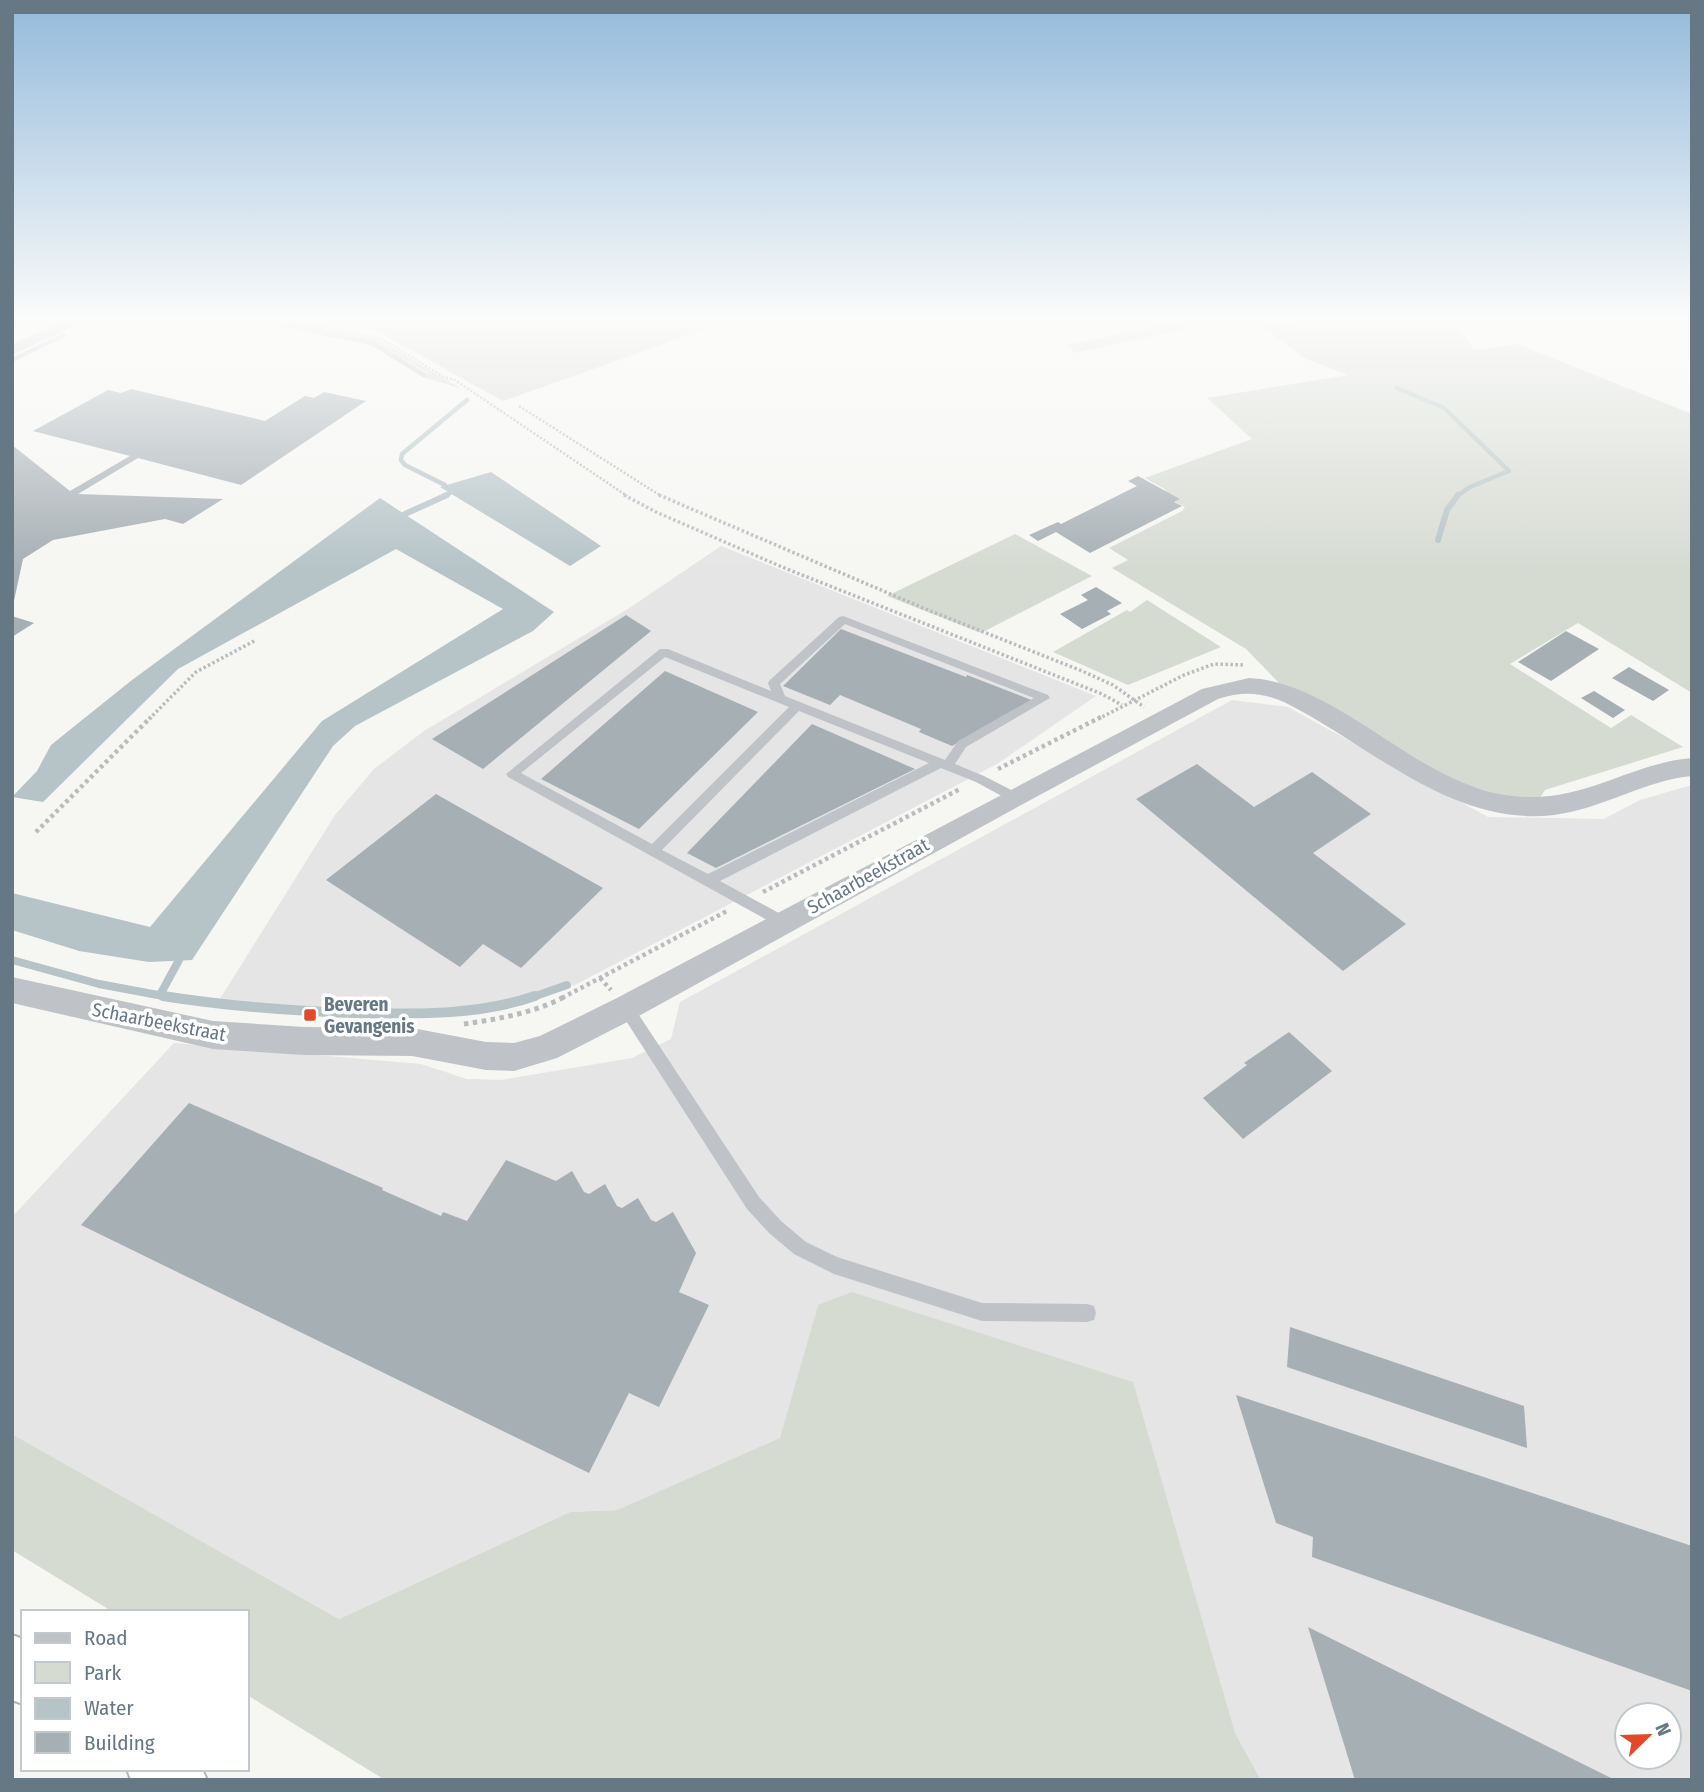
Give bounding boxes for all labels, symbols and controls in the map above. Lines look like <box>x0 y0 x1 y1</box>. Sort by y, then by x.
street label: Schaarbeekstraat <box>803 833 934 919</box>
place label: Beveren Gevangenis <box>324 993 415 1038</box>
street label: Schaarbeekstraat <box>90 998 228 1046</box>
marker: Beveren Gevangenis <box>302 1007 318 1023</box>
legend <box>21 1610 248 1771</box>
text: Road <box>84 1625 128 1651</box>
text: Park <box>84 1660 122 1686</box>
text: Water <box>84 1695 134 1721</box>
north arrow <box>1613 1701 1683 1771</box>
text: N <box>1650 1720 1676 1739</box>
text: Building <box>84 1730 155 1756</box>

